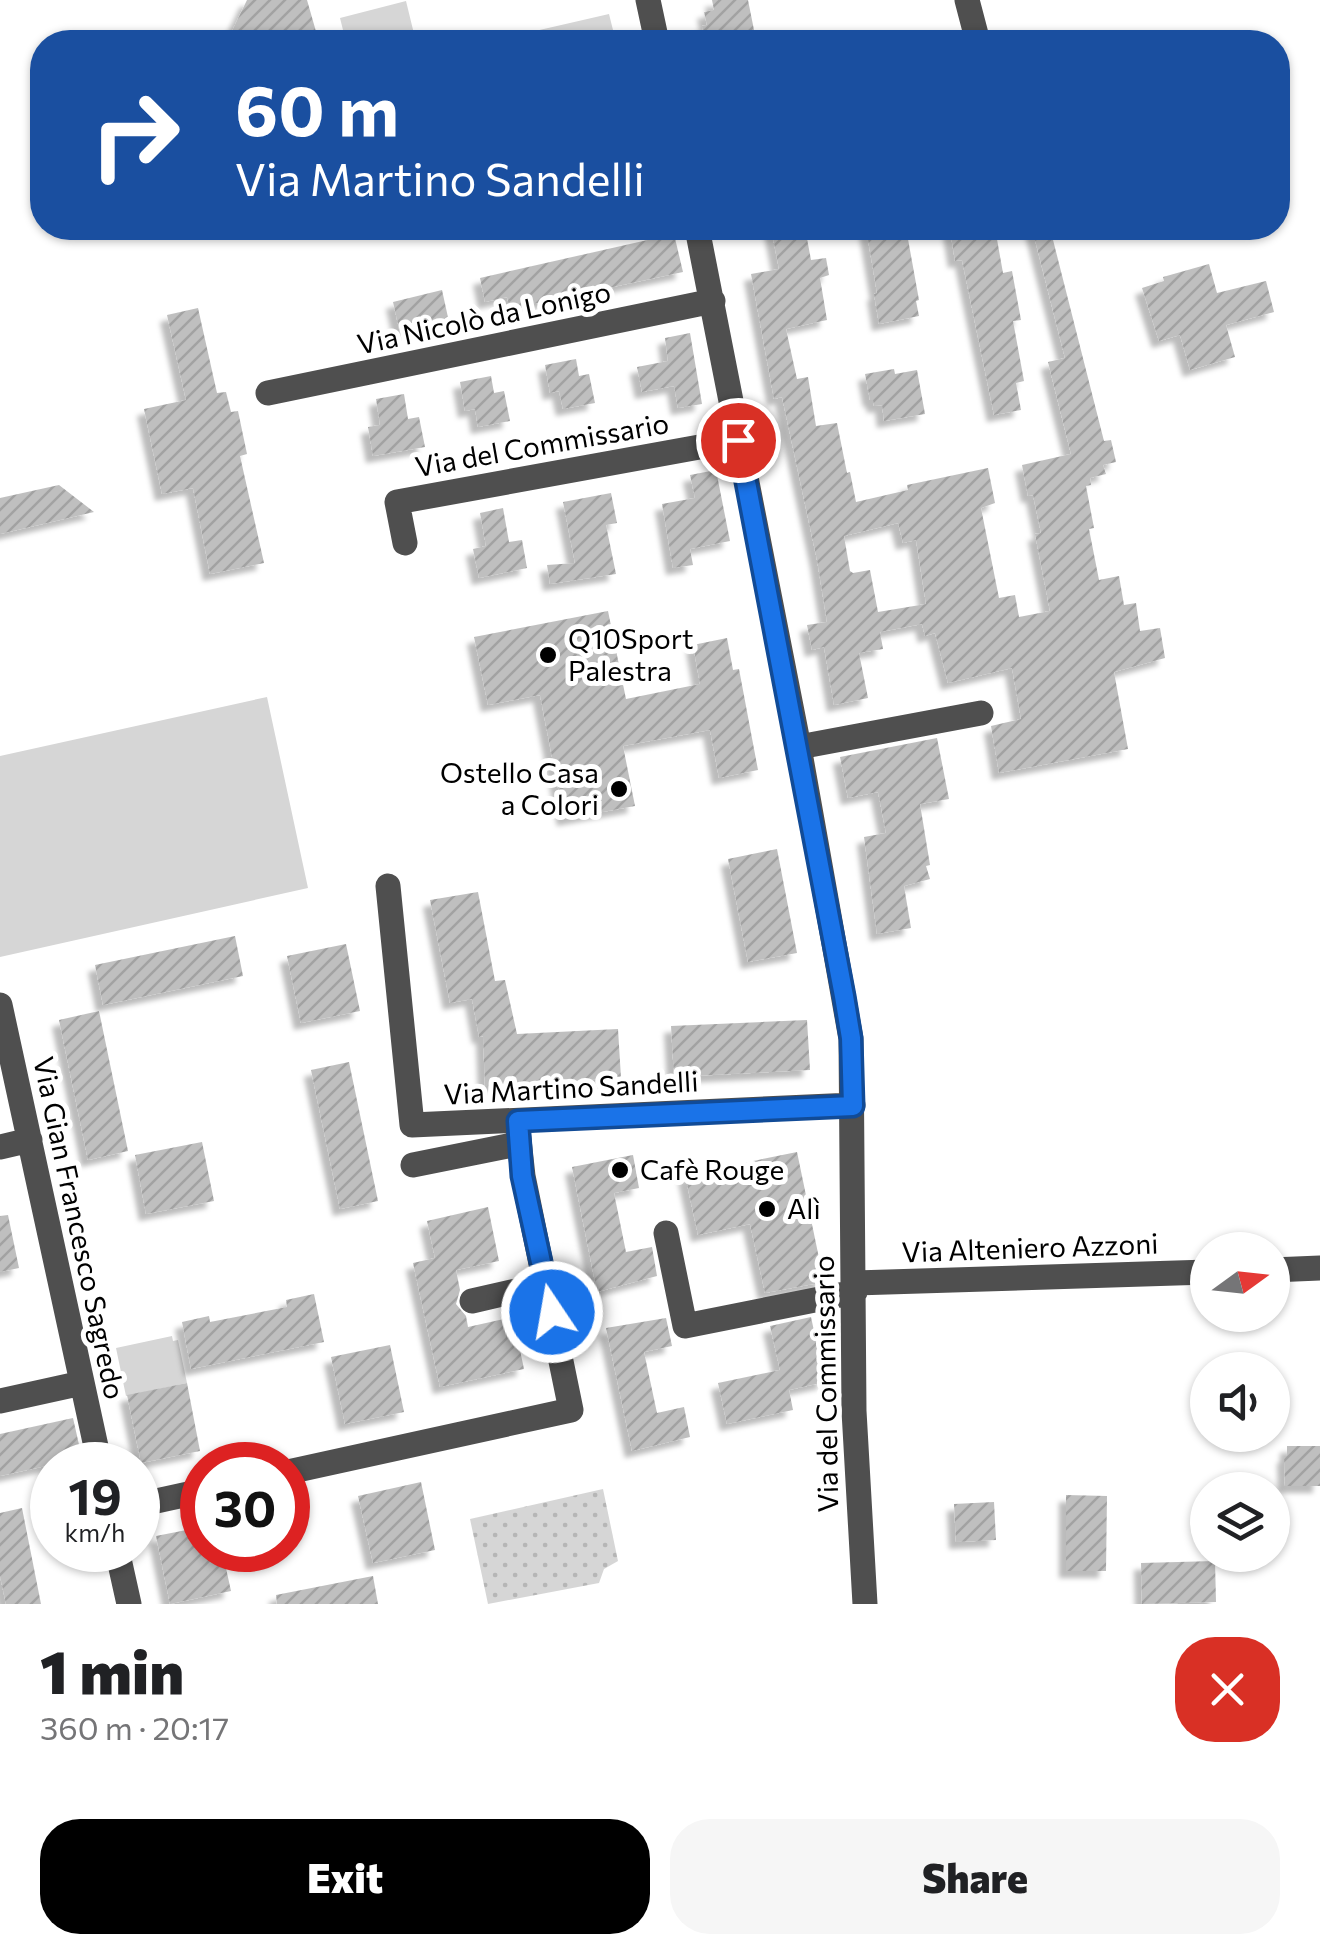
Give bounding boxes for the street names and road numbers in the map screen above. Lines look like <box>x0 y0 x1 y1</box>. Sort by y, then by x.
street label: Via Nicolò da Lonigo <box>354 274 614 361</box>
street label: Via del Commissario <box>412 405 671 483</box>
street label: Via Gian Francesco Sagredo <box>27 1053 133 1402</box>
street label: Via Martino Sandelli <box>443 1063 699 1111</box>
street label: Via Alteniero Azzoni <box>901 1226 1159 1268</box>
street label: Via del Commissario <box>806 1255 844 1513</box>

